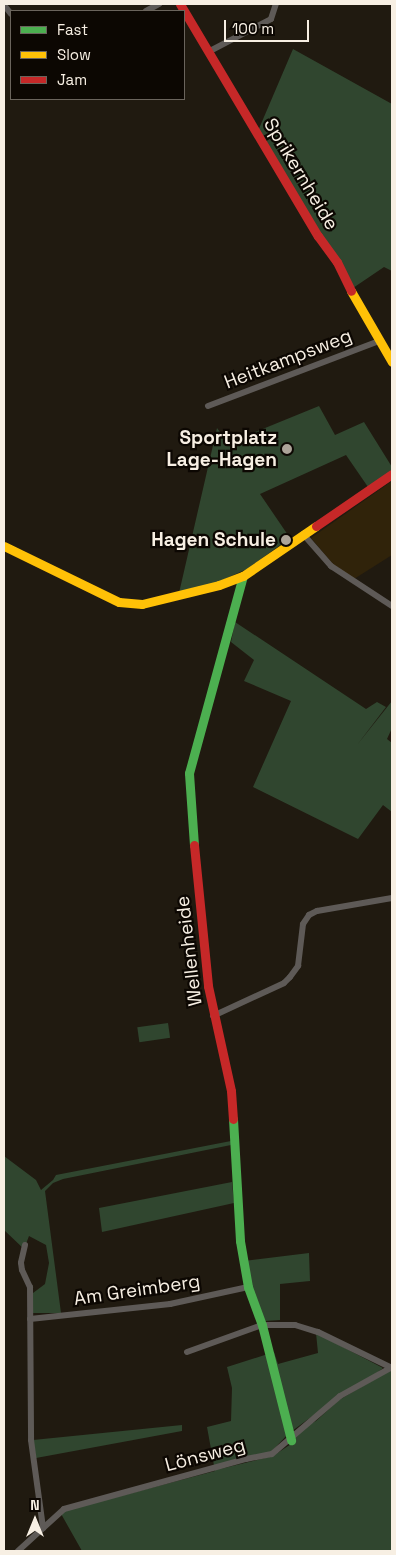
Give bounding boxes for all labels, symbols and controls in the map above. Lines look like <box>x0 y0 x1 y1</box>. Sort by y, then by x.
legend <box>10 10 185 100</box>
scale bar <box>226 10 311 42</box>
text: 100 m <box>232 19 274 38</box>
text: Fast <box>57 20 88 39</box>
text: Slow <box>57 45 91 64</box>
text: Jam <box>57 70 87 89</box>
street label: Sprikernheide <box>259 114 343 234</box>
street label: Heitkampsweg <box>221 324 355 394</box>
place label: Sportplatz Lage-Hagen <box>167 427 277 471</box>
marker: Sportplatz Lage-Hagen <box>281 443 293 455</box>
place label: Hagen Schule <box>151 529 276 551</box>
marker: Hagen Schule <box>280 534 292 546</box>
street label: Wellenheide <box>171 895 207 1007</box>
street label: Am Greimberg <box>72 1270 202 1310</box>
street label: Lönsweg <box>162 1433 248 1477</box>
north arrow <box>10 1495 60 1545</box>
text: N <box>30 1496 40 1514</box>

